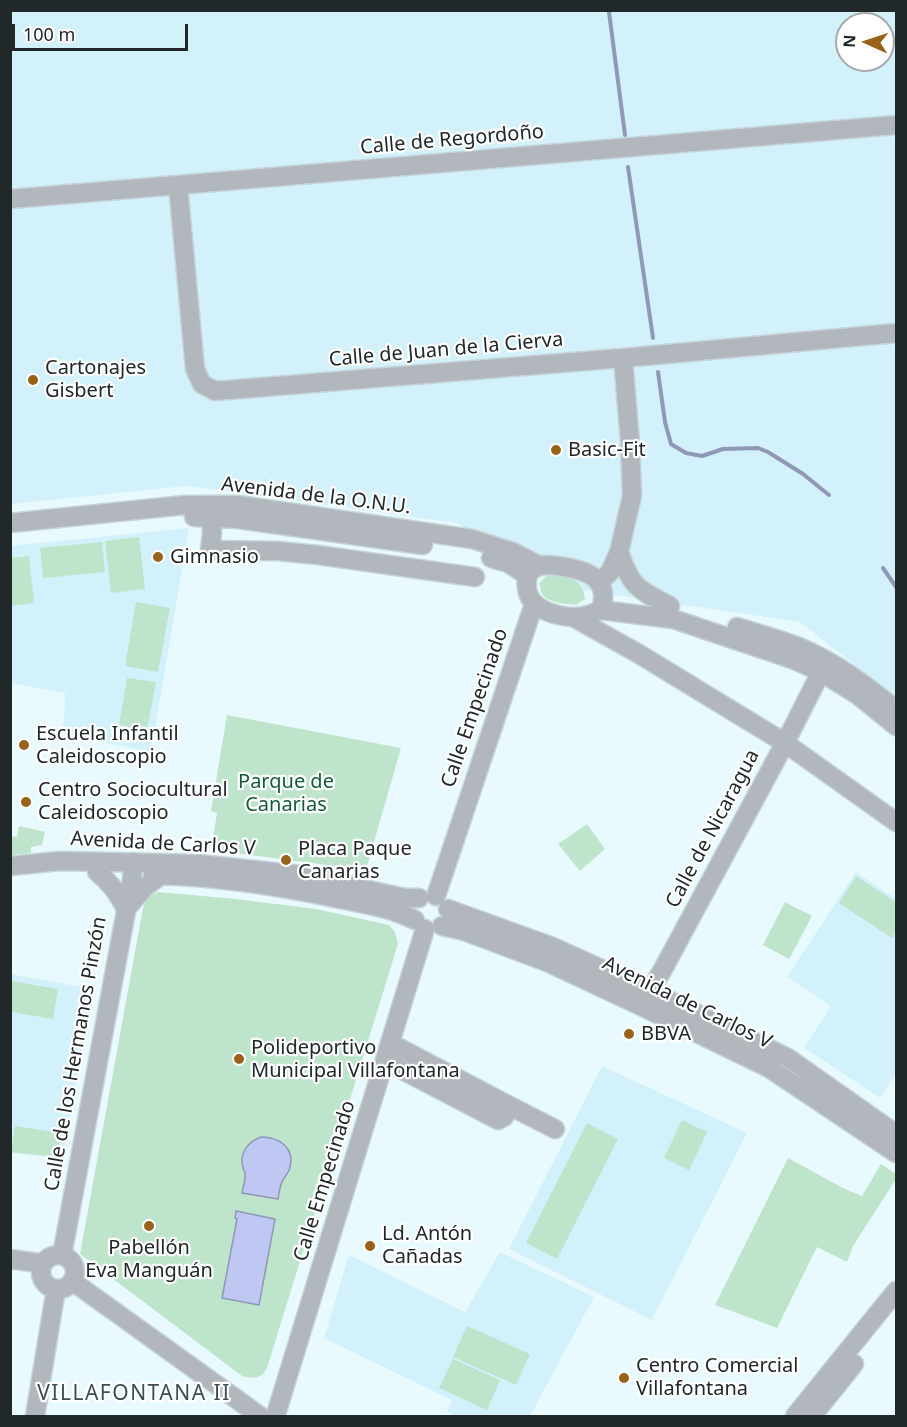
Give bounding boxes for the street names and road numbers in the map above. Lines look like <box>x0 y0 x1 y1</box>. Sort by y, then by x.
street label: Calle de Regordoño <box>359 120 545 160</box>
street label: Calle de Juan de la Cierva <box>328 328 564 372</box>
street label: Avenida de la O.N.U. <box>220 472 412 520</box>
street label: Calle Empecinado <box>437 625 513 791</box>
street label: Calle de Nicaragua <box>661 746 765 912</box>
street label: Avenida de Carlos V <box>70 827 256 861</box>
street label: Calle de los Hermanos Pinzón <box>40 915 112 1193</box>
street label: Avenida de Carlos V <box>598 952 776 1054</box>
street label: Calle Empecinado <box>289 1098 361 1264</box>

